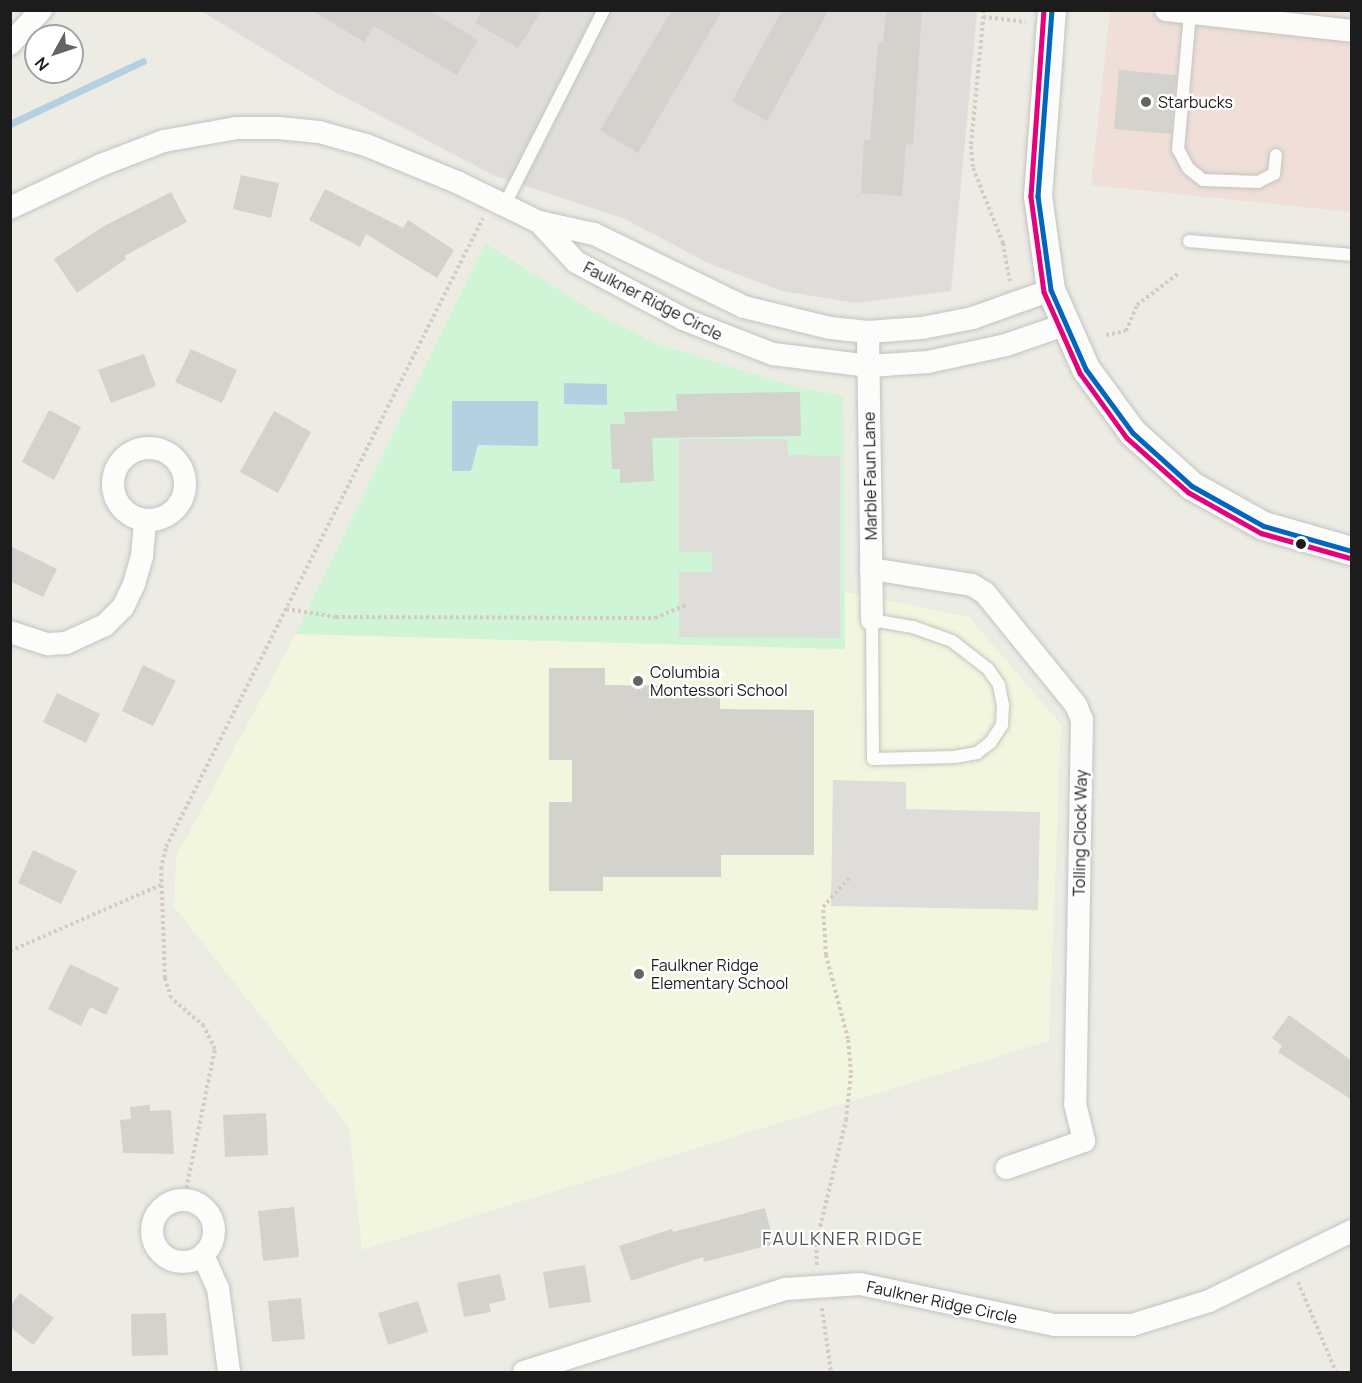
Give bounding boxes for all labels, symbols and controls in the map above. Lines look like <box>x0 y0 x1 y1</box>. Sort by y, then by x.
north arrow <box>24 24 84 84</box>
text: N <box>30 53 54 76</box>
place label: Starbucks <box>1158 92 1233 112</box>
marker: Starbucks <box>1139 95 1153 109</box>
street label: Faulkner Ridge Circle <box>580 258 726 344</box>
street label: Marble Faun Lane <box>859 412 881 540</box>
unlabelled marker <box>1295 538 1307 550</box>
place label: Columbia Montessori School <box>650 662 788 700</box>
marker: Columbia Montessori School <box>631 674 645 688</box>
street label: Tolling Clock Way <box>1069 769 1091 897</box>
place label: Faulkner Ridge Elementary School <box>651 955 789 993</box>
marker: Faulkner Ridge Elementary School <box>632 967 646 981</box>
district label: FAULKNER RIDGE <box>762 1227 924 1249</box>
street label: Faulkner Ridge Circle <box>865 1277 1019 1327</box>

